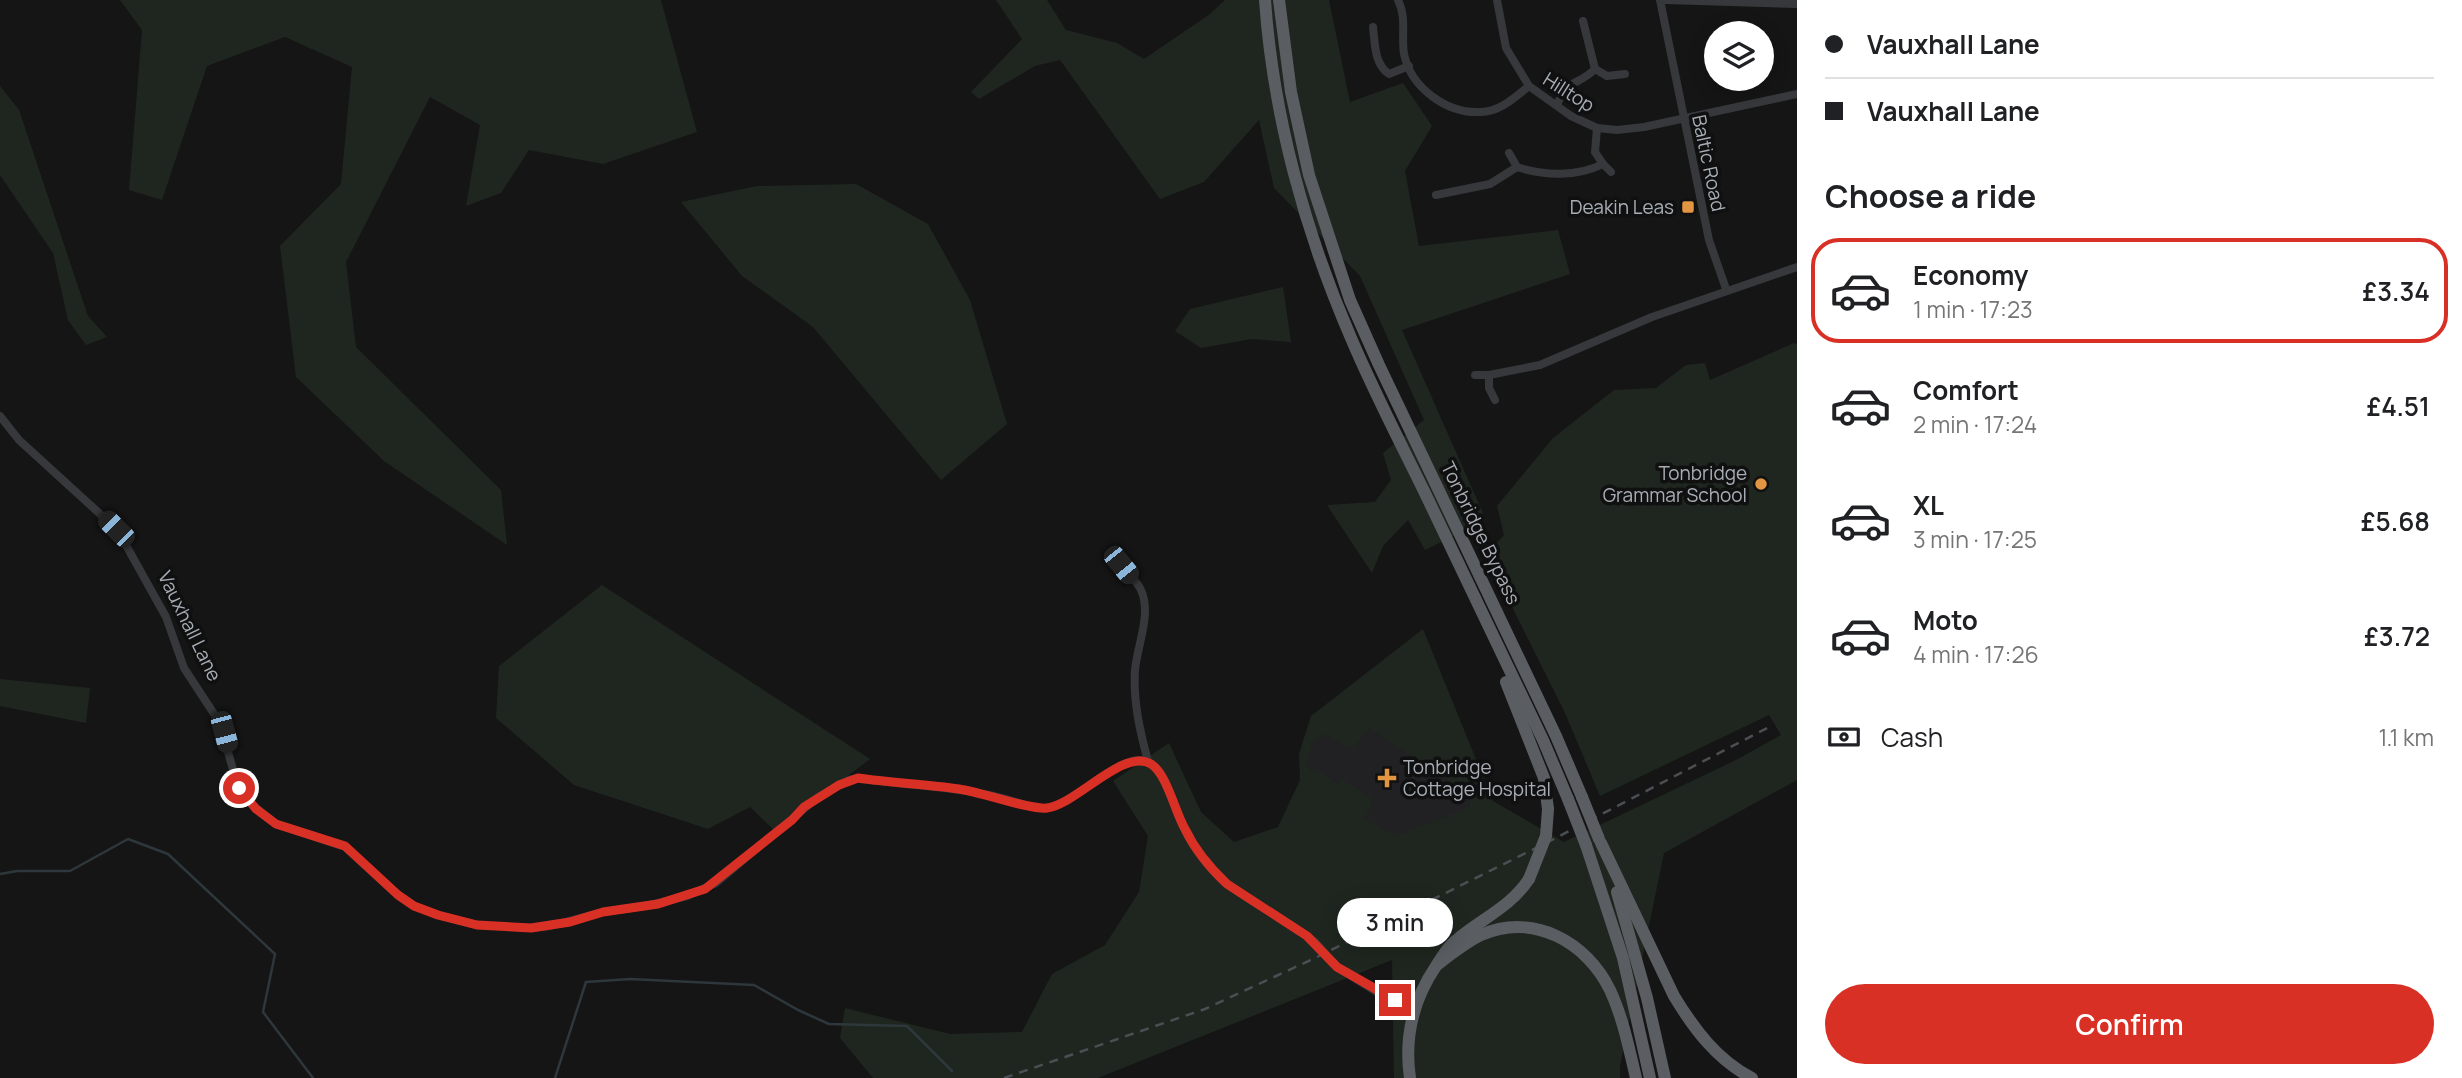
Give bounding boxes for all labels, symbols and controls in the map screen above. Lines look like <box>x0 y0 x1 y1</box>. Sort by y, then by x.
map controls <box>1704 21 1774 91</box>
button: layers <box>1704 21 1774 91</box>
text: Vauxhall Lane <box>1867 26 2040 62</box>
street label: Hilltop <box>1538 66 1600 118</box>
text: Vauxhall Lane <box>1867 93 2040 129</box>
street label: Baltic Road <box>1686 112 1732 214</box>
text: Choose a ride <box>1825 174 2036 218</box>
place label: Deakin Leas <box>1570 194 1674 220</box>
marker: Deakin Leas <box>1680 199 1696 215</box>
text: Economy <box>1913 257 2028 293</box>
icon: car <box>1829 259 1892 322</box>
text: £3.34 <box>2362 273 2430 309</box>
text: 1 min · 17:23 <box>1913 293 2033 325</box>
text: Comfort <box>1913 372 2019 408</box>
icon: car <box>1829 374 1892 437</box>
text: £4.51 <box>2366 388 2430 424</box>
text: 2 min · 17:24 <box>1913 408 2037 440</box>
street label: Tonbridge Bypass <box>1435 457 1527 609</box>
place label: Tonbridge Grammar School <box>1603 460 1747 508</box>
marker: Tonbridge Grammar School <box>1753 476 1769 492</box>
text: XL <box>1913 487 1944 523</box>
icon: car <box>1829 489 1892 552</box>
text: £5.68 <box>2361 503 2430 539</box>
car <box>94 507 139 551</box>
text: 3 min · 17:25 <box>1913 523 2037 555</box>
car <box>1100 542 1143 588</box>
street label: Vauxhall Lane <box>152 567 228 685</box>
text: Moto <box>1913 602 1978 638</box>
icon: car <box>1829 604 1892 667</box>
text: £3.72 <box>2364 618 2430 654</box>
text: 4 min · 17:26 <box>1913 638 2039 670</box>
car <box>209 709 240 755</box>
icon: cash <box>1825 718 1863 756</box>
text: Cash <box>1881 719 1943 755</box>
text: 1.1 km <box>2378 721 2434 753</box>
place label: Tonbridge Cottage Hospital <box>1403 754 1551 802</box>
marker: Tonbridge Cottage Hospital <box>1377 768 1397 788</box>
route start <box>223 772 255 804</box>
callout: 3 min <box>1337 898 1453 948</box>
text: 3 min <box>1366 906 1424 938</box>
route end <box>1379 984 1411 1016</box>
button: Confirm <box>1825 984 2434 1064</box>

